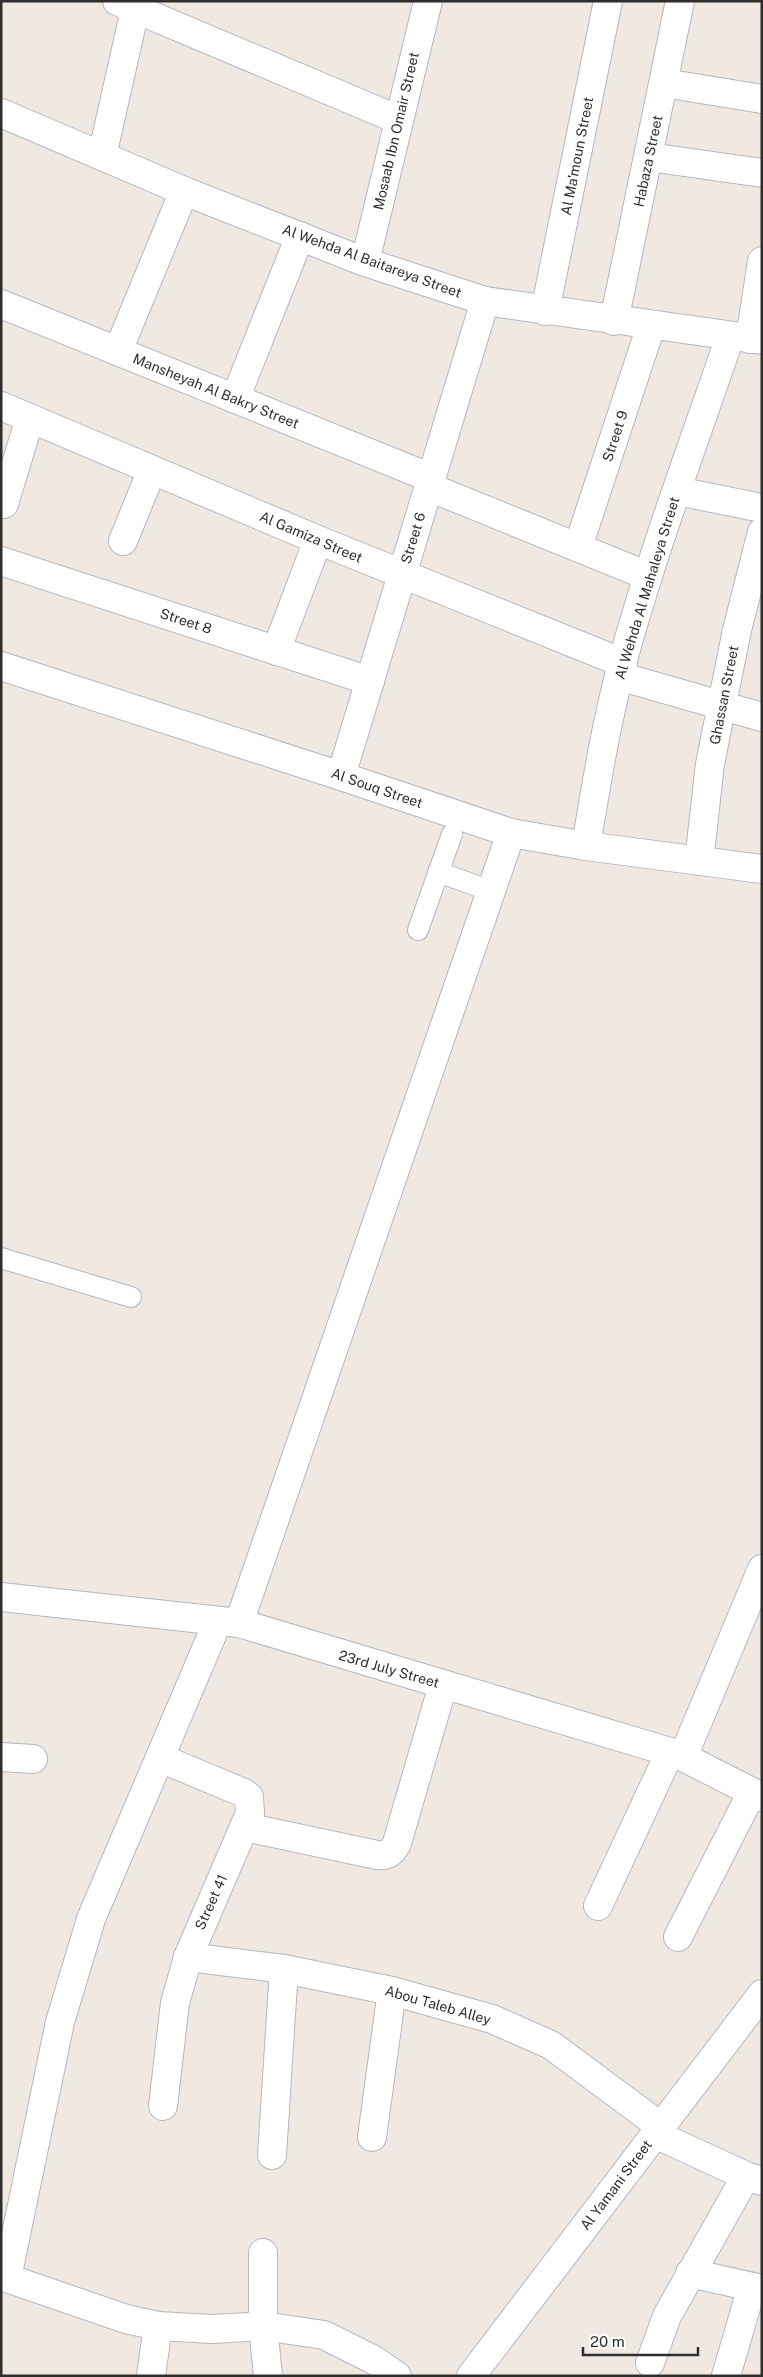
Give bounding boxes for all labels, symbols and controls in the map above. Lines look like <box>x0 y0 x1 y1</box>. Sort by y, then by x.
street label: Mosaab Ibn Omair Street <box>370 51 422 211</box>
street label: Al Ma'moun Street <box>558 95 596 217</box>
street label: Habaza Street <box>630 114 666 208</box>
street label: Al Wehda Al Baitareya Street <box>280 221 464 301</box>
street label: Mansheyah Al Bakry Street <box>131 350 301 432</box>
street label: Street 9 <box>599 408 631 464</box>
street label: Al Wehda Al Mahaleya Street <box>612 495 682 681</box>
street label: Al Gamiza Street <box>257 508 365 566</box>
street label: Street 6 <box>398 510 428 566</box>
street label: Street 8 <box>158 605 214 637</box>
street label: Ghassan Street <box>707 644 741 746</box>
street label: Al Souq Street <box>329 765 425 811</box>
street label: 23rd July Street <box>337 1647 441 1691</box>
street label: Street 41 <box>192 1872 230 1932</box>
street label: Abou Taleb Alley <box>383 1982 493 2028</box>
street label: Al Yamani Street <box>577 2137 655 2233</box>
scale bar <box>583 2324 698 2356</box>
text: 20 m <box>590 2333 625 2350</box>

